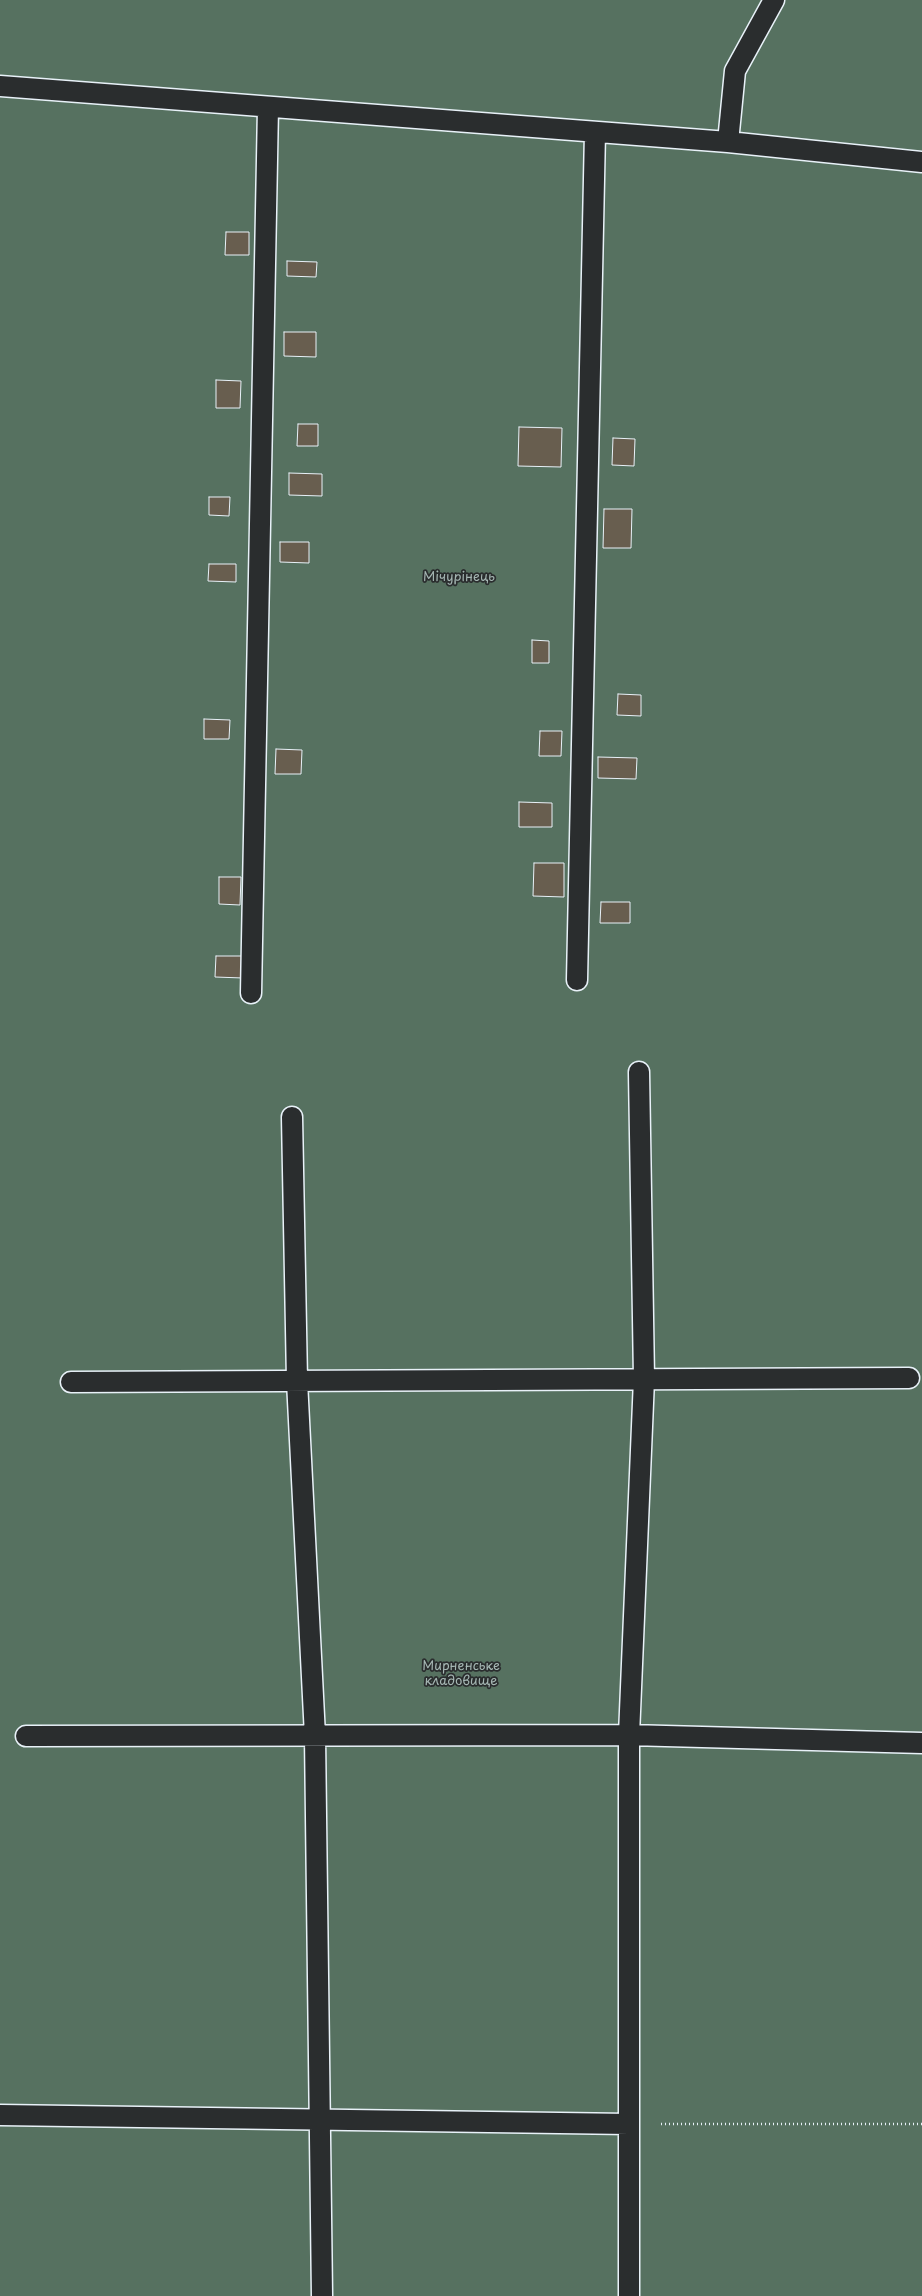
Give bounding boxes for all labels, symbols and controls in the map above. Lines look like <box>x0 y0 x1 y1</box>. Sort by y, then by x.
park label: Мічурінець <box>423 569 495 585</box>
park label: Мирненське кладовище <box>422 1658 500 1689</box>

